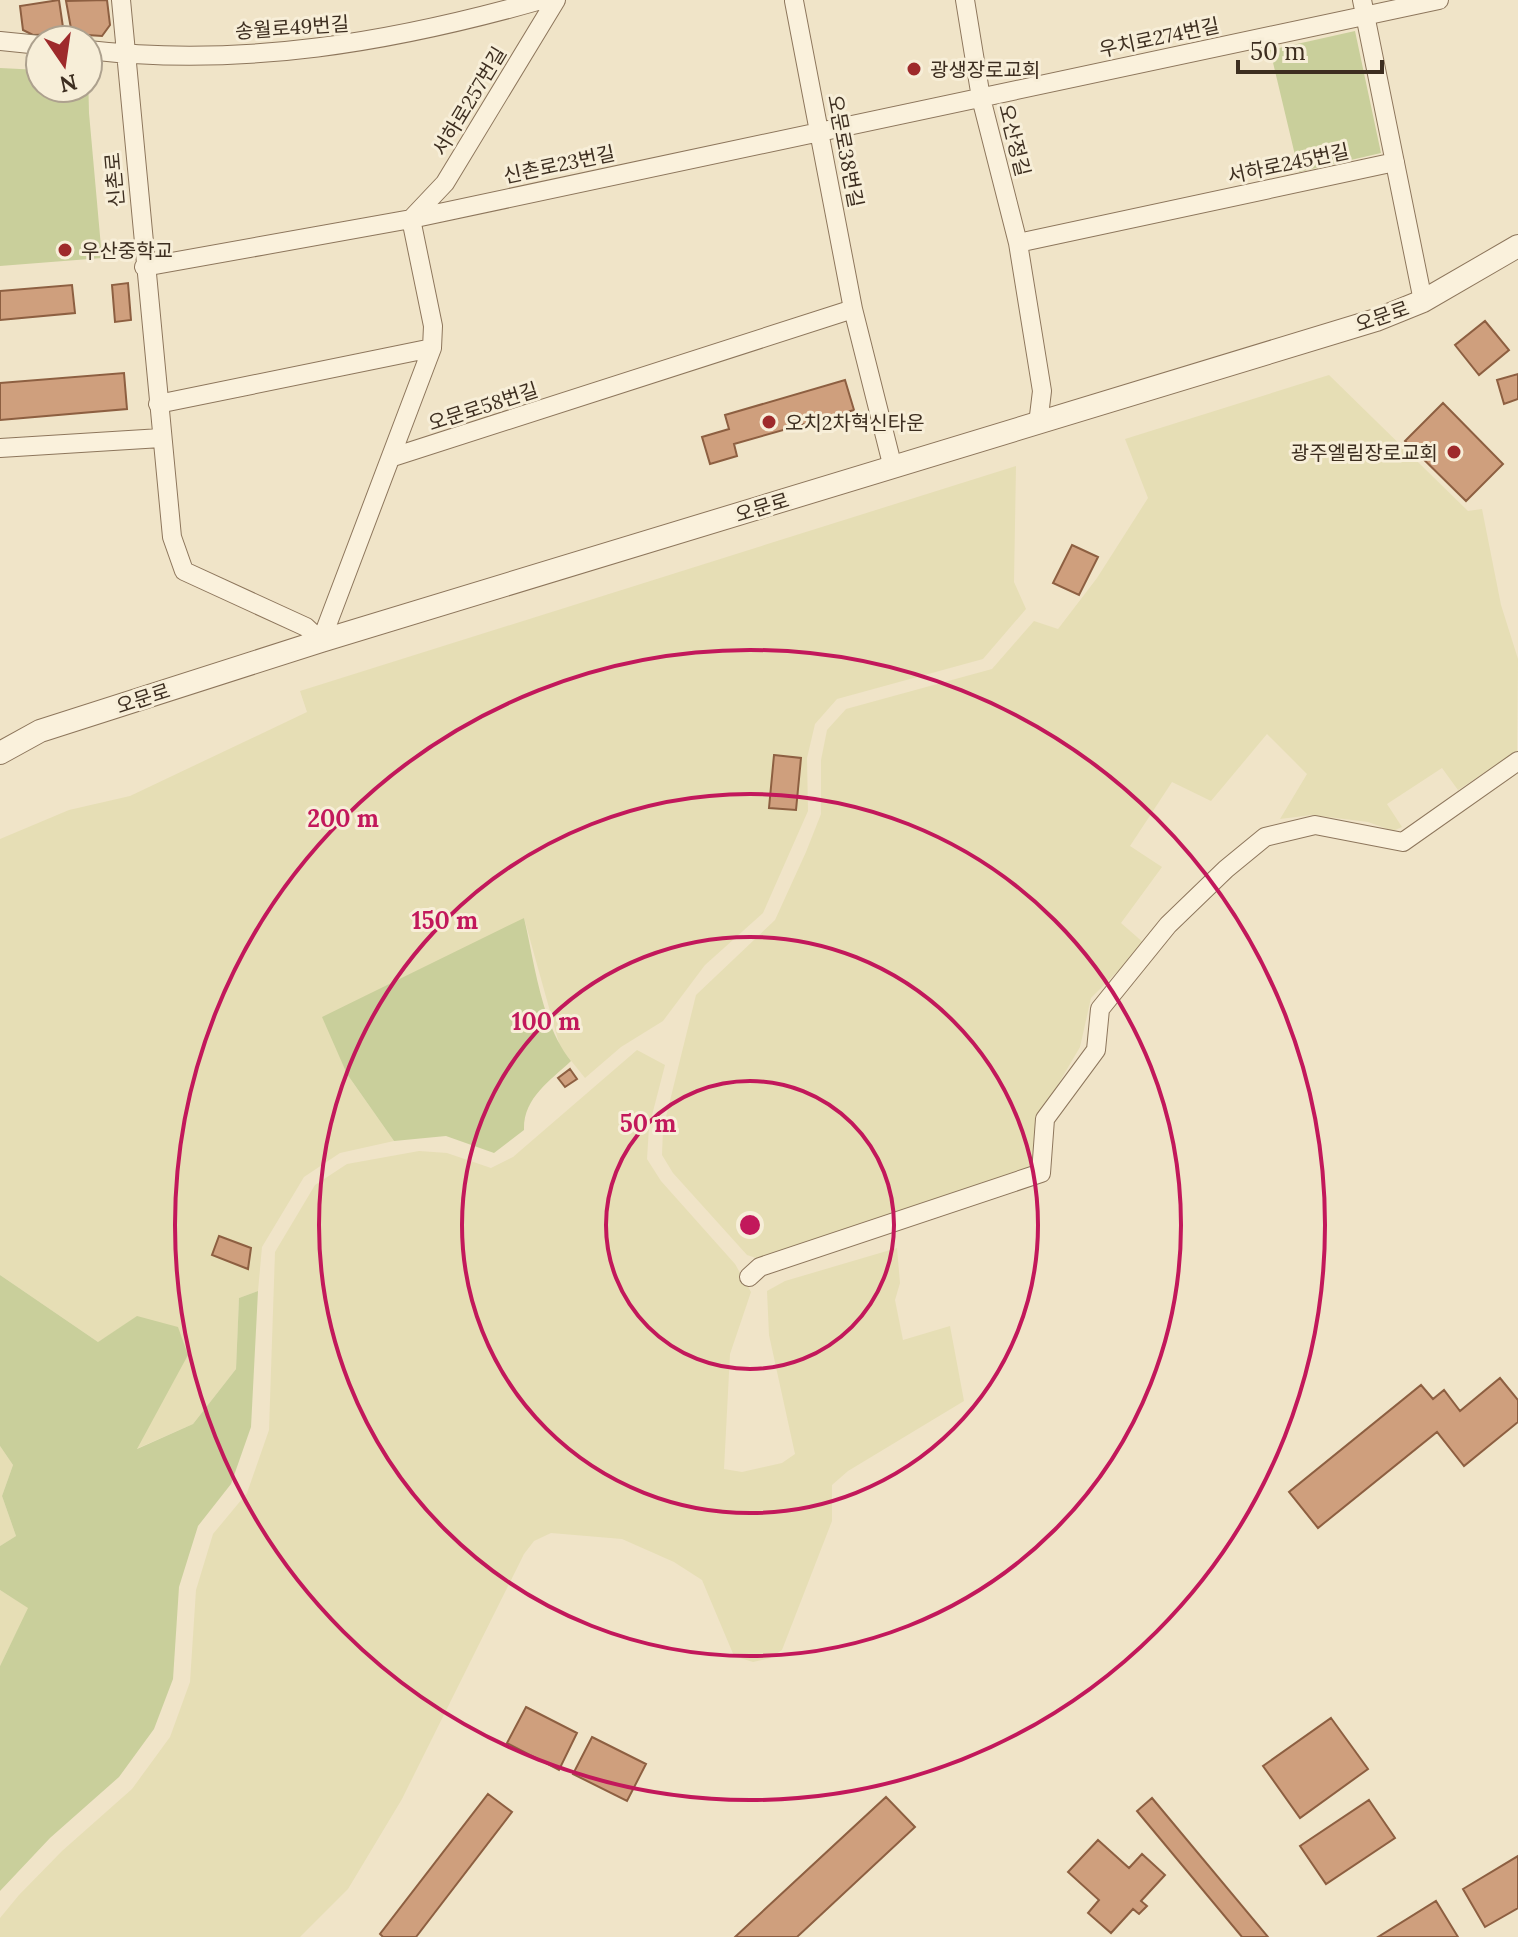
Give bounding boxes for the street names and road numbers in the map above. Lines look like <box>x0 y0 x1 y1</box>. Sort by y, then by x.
street label: 송월로49번길 <box>234 11 350 43</box>
street label: 우치로274번길 <box>1096 12 1222 62</box>
street label: 서하로257번길 <box>427 42 511 160</box>
street label: 오문로38번길 <box>823 92 869 210</box>
street label: 오산정길 <box>994 101 1036 179</box>
street label: 서하로245번길 <box>1225 138 1351 188</box>
street label: 신촌로23번길 <box>501 140 617 188</box>
street label: 신촌로 <box>99 151 129 209</box>
street label: 오문로 <box>1352 295 1412 337</box>
street label: 오문로58번길 <box>425 376 541 436</box>
street label: 오문로 <box>732 487 792 527</box>
street label: 오문로 <box>113 678 173 718</box>

